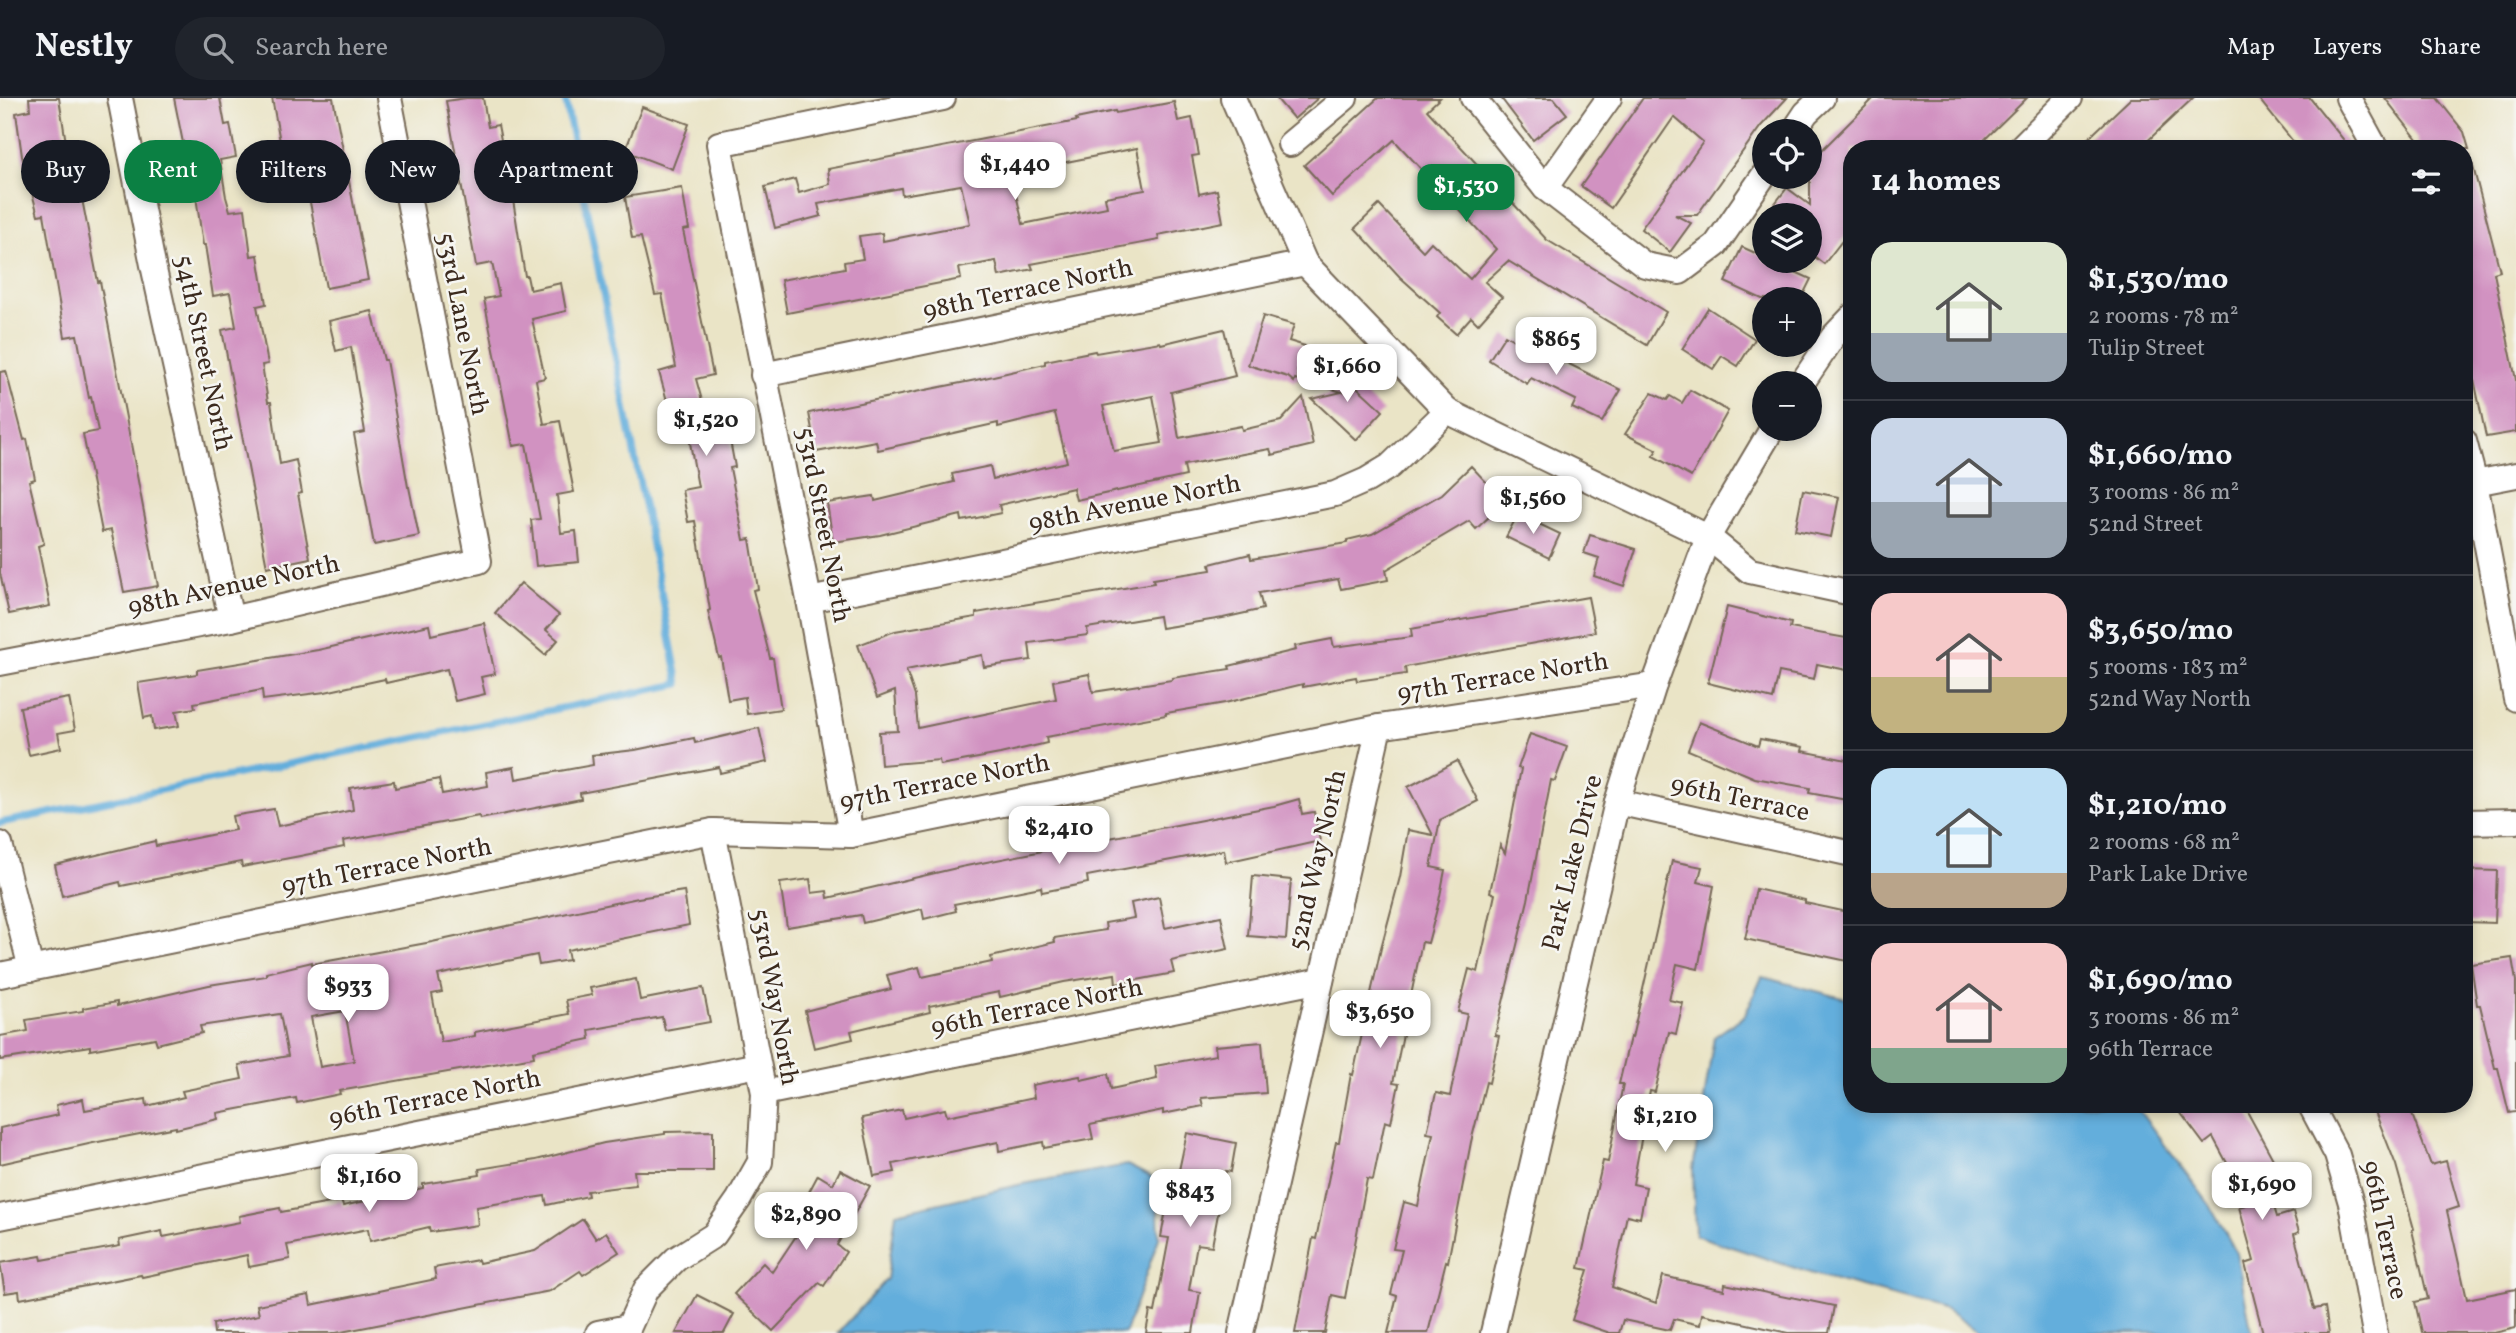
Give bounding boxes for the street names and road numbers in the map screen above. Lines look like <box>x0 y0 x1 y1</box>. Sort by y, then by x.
street label: 53rd Lane North <box>427 229 497 419</box>
street label: 98th Terrace North <box>920 250 1136 330</box>
street label: 54th Street North <box>165 252 241 454</box>
street label: 53rd Street North <box>786 424 860 626</box>
street label: 98th Avenue North <box>1026 466 1244 542</box>
street label: 98th Avenue North <box>125 546 343 626</box>
street label: 97th Terrace North <box>1395 644 1611 712</box>
street label: 97th Terrace North <box>837 745 1053 821</box>
street label: 52nd Way North <box>1280 766 1356 954</box>
street label: 96th Terrace <box>1667 767 1813 831</box>
street label: Park Lake Drive <box>1534 771 1612 955</box>
street label: 97th Terrace North <box>279 829 495 905</box>
street label: 53rd Way North <box>741 906 807 1088</box>
street label: 96th Terrace North <box>928 970 1146 1046</box>
street label: 96th Terrace North <box>326 1061 544 1137</box>
street label: 96th Terrace <box>2352 1157 2416 1303</box>

